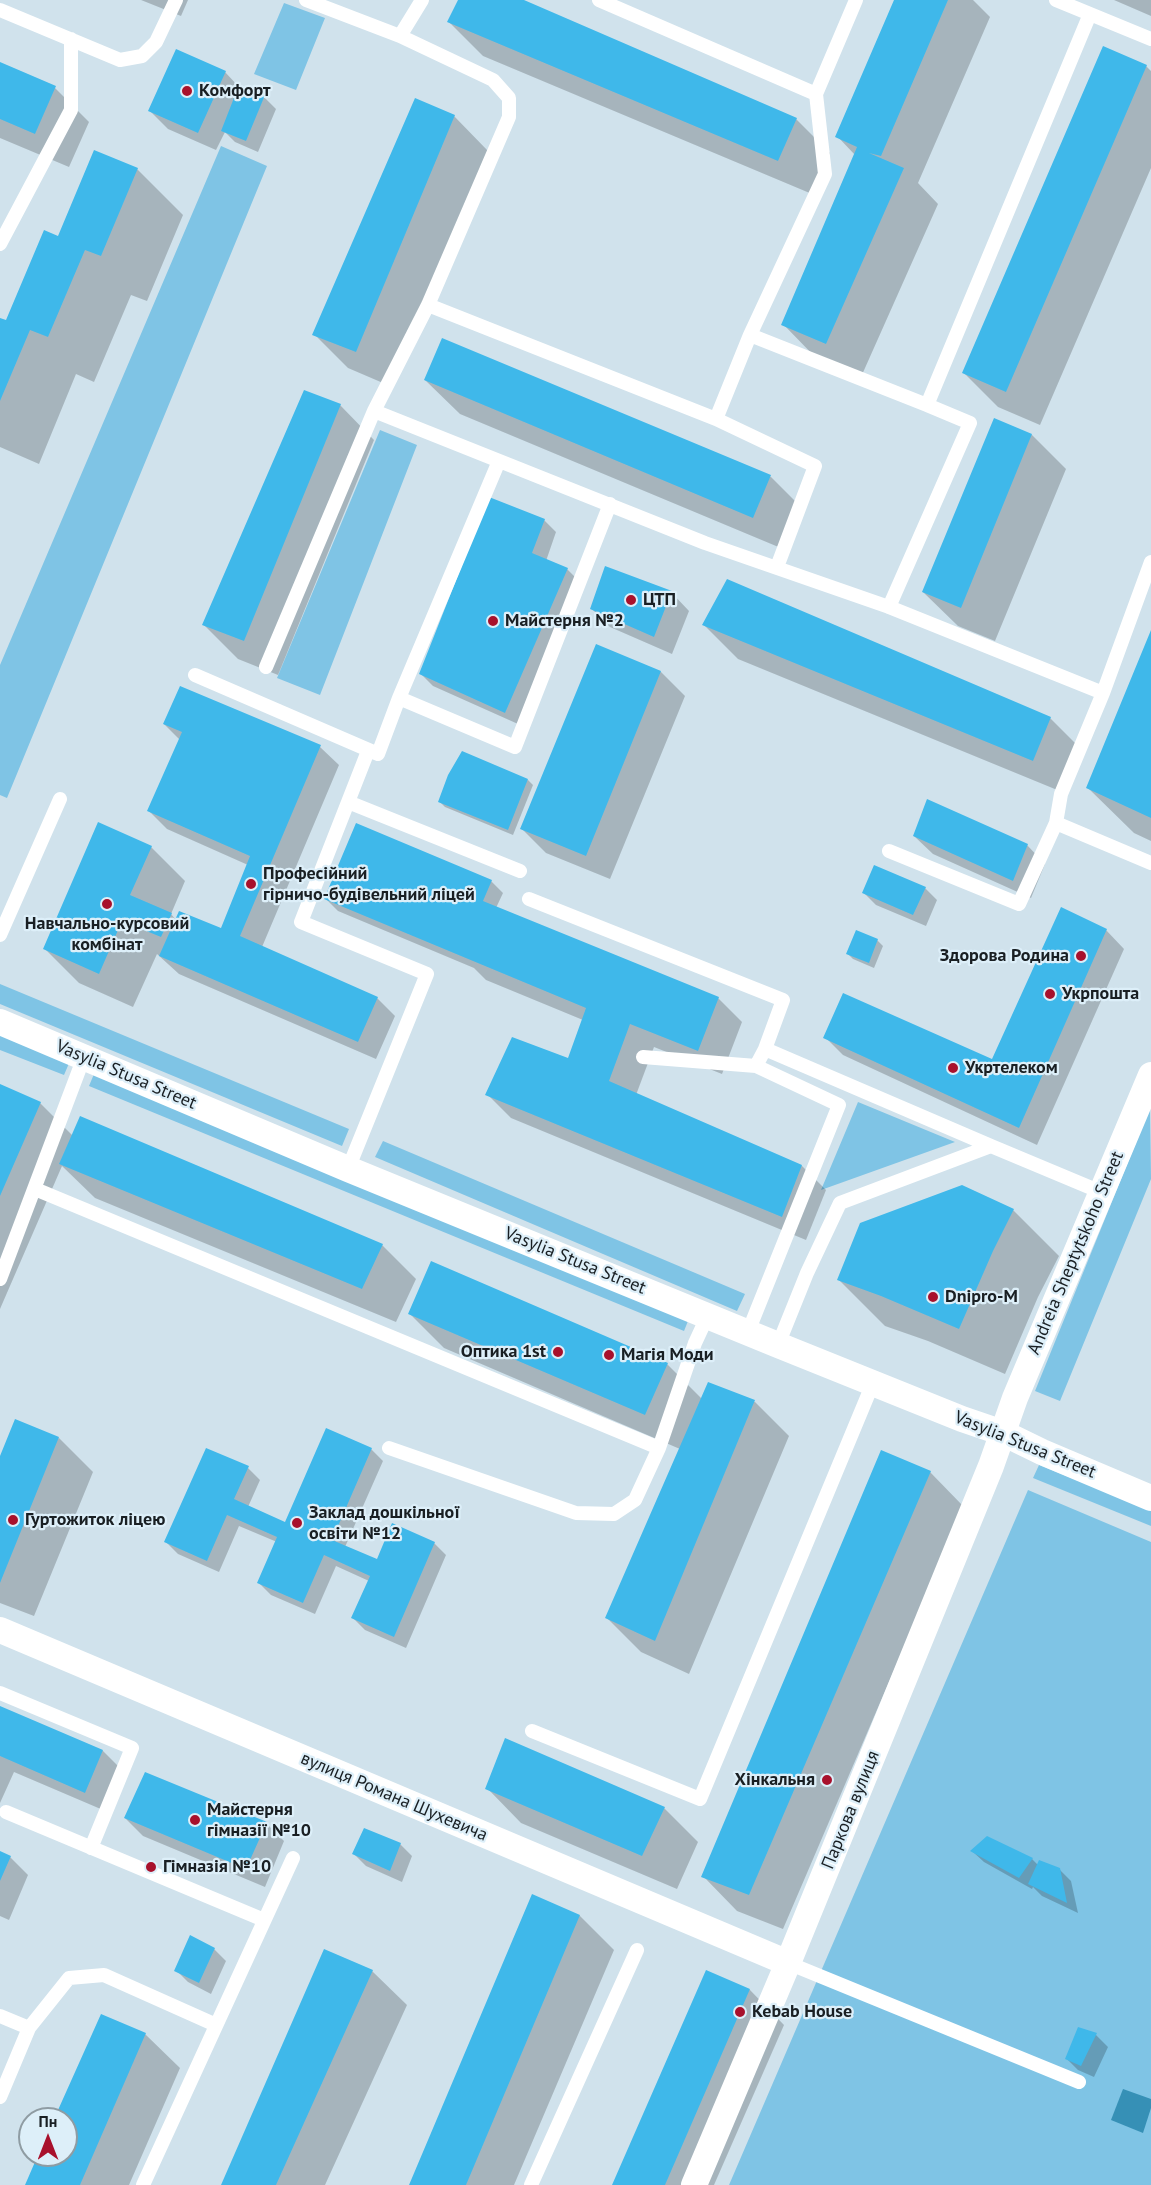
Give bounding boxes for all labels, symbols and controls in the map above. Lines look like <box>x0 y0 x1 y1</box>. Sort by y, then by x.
place label: Комфорт <box>199 80 271 102</box>
marker: Комфорт <box>180 84 194 98</box>
place label: ЦТП <box>643 589 676 611</box>
marker: ЦТП <box>624 593 638 607</box>
place label: Майстерня №2 <box>505 610 624 632</box>
marker: Майстерня №2 <box>486 614 500 628</box>
place label: Професійний гірничо-будівельний ліцей <box>263 863 475 906</box>
marker: Професійний гірничо-будівельний ліцей <box>244 877 258 891</box>
marker: Навчально-курсовий комбінат <box>100 897 114 911</box>
place label: Навчально-курсовий комбінат <box>25 913 189 956</box>
place label: Здорова Родина <box>940 945 1069 967</box>
marker: Здорова Родина <box>1074 949 1088 963</box>
place label: Укрпошта <box>1062 983 1139 1005</box>
marker: Укрпошта <box>1043 987 1057 1001</box>
street label: Vasylia Stusa Street <box>52 1036 200 1114</box>
place label: Укртелеком <box>965 1057 1058 1079</box>
marker: Укртелеком <box>946 1061 960 1075</box>
street label: Andreia Sheptytskoho Street <box>1023 1148 1129 1358</box>
street label: Vasylia Stusa Street <box>501 1223 649 1299</box>
place label: Dnipro-M <box>945 1286 1018 1308</box>
marker: Dnipro-M <box>926 1290 940 1304</box>
place label: Оптика 1st <box>461 1341 546 1363</box>
place label: Магія Моди <box>621 1344 714 1366</box>
marker: Оптика 1st <box>551 1345 565 1359</box>
marker: Магія Моди <box>602 1348 616 1362</box>
street label: Vasylia Stusa Street <box>951 1407 1099 1483</box>
place label: Заклад дошкільної освіти №12 <box>309 1502 460 1544</box>
place label: Гуртожиток ліцею <box>25 1509 165 1531</box>
marker: Гуртожиток ліцею <box>6 1513 20 1527</box>
marker: Заклад дошкільної освіти №12 <box>290 1516 304 1530</box>
street label: вулиця Романа Шухевича <box>297 1748 491 1846</box>
street label: Паркова вулиця <box>817 1748 885 1872</box>
place label: Хінкальня <box>735 1769 815 1791</box>
marker: Хінкальня <box>820 1773 834 1787</box>
place label: Майстерня гімназії №10 <box>207 1799 311 1842</box>
marker: Майстерня гімназії №10 <box>188 1813 202 1827</box>
place label: Гімназія №10 <box>163 1856 271 1878</box>
marker: Гімназія №10 <box>144 1860 158 1874</box>
place label: Kebab House <box>752 2001 852 2023</box>
marker: Kebab House <box>733 2005 747 2019</box>
north arrow <box>18 2107 78 2167</box>
text: Пн <box>39 2111 57 2131</box>

